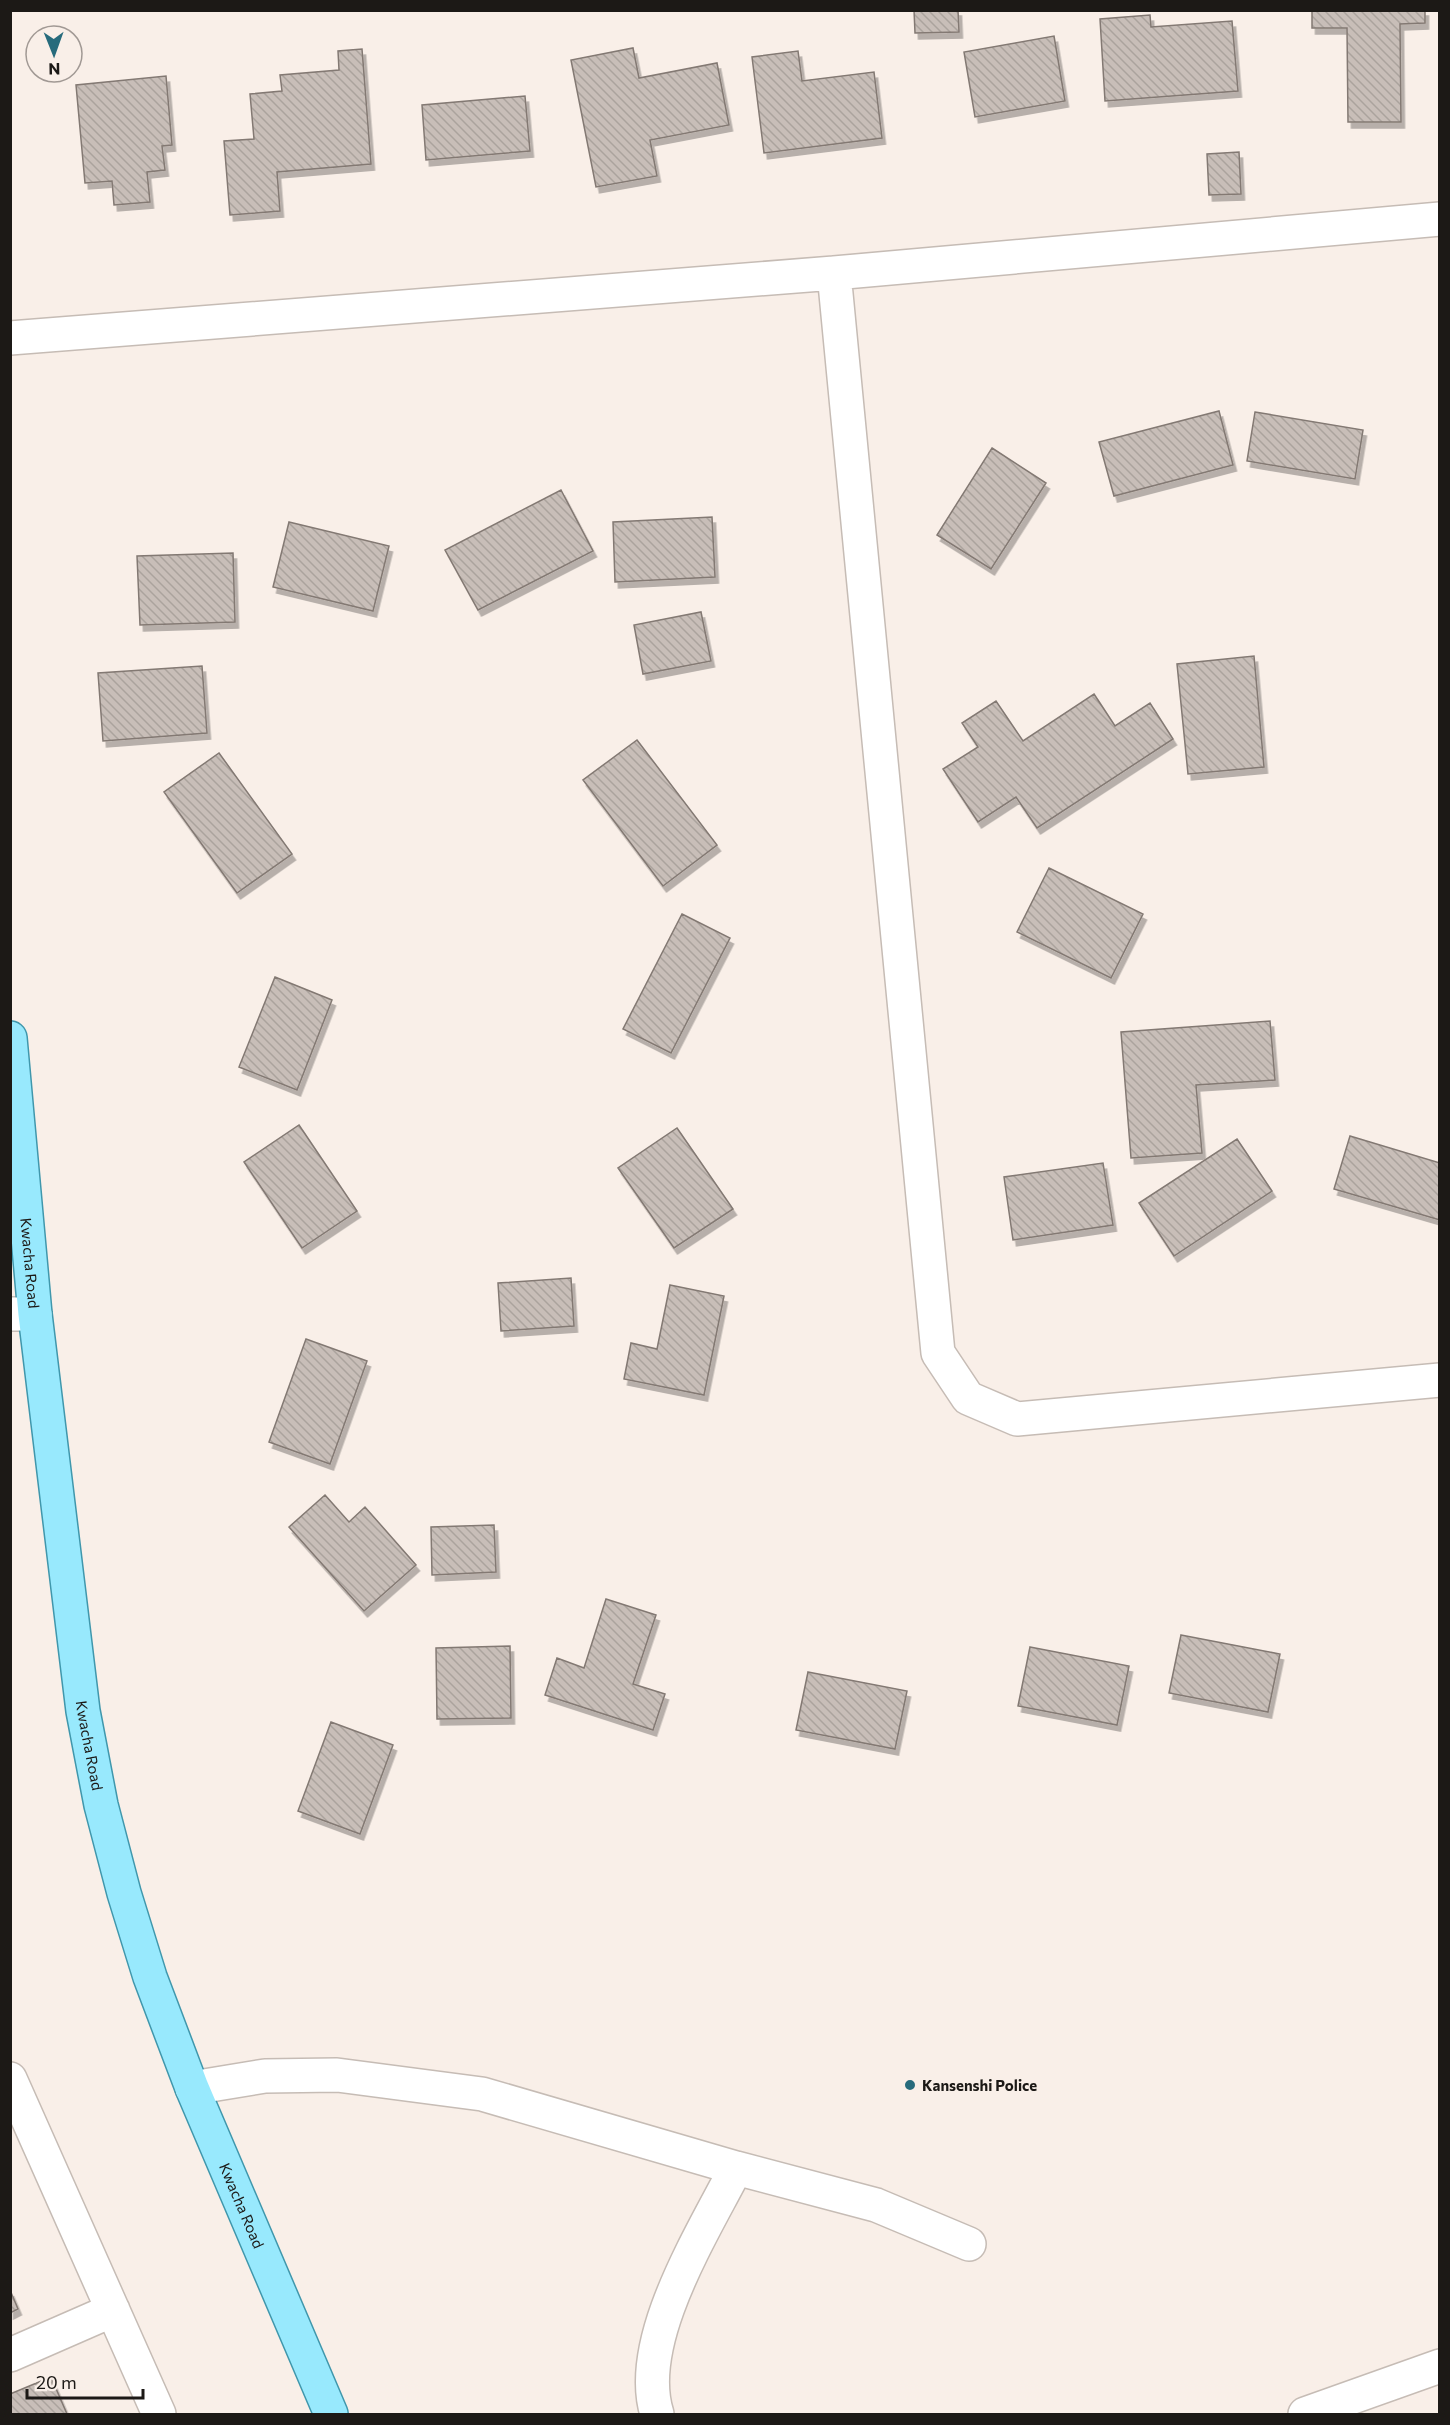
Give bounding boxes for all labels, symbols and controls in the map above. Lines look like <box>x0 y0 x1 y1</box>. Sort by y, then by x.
north arrow <box>24 24 84 84</box>
text: N <box>48 60 60 79</box>
street label: Kwacha Road <box>17 1217 43 1309</box>
street label: Kwacha Road <box>73 1699 107 1792</box>
place label: Kansenshi Police <box>922 2076 1037 2094</box>
marker: Kansenshi Police <box>903 2078 917 2092</box>
street label: Kwacha Road <box>216 2160 268 2251</box>
scale bar <box>27 2362 142 2400</box>
text: 20 m <box>36 2371 77 2393</box>

